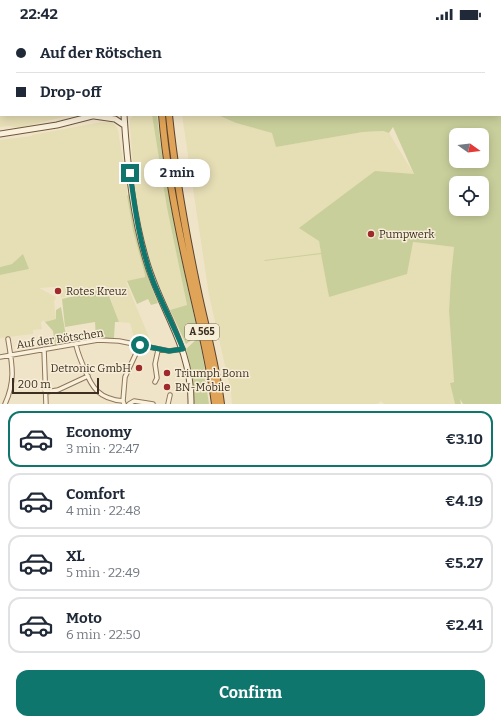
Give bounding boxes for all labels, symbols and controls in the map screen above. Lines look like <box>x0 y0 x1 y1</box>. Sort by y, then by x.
text: 22:42 <box>20 5 58 23</box>
text: Auf der Rötschen <box>40 44 162 62</box>
text: Drop-off <box>40 83 101 101</box>
north arrow <box>449 128 489 168</box>
map controls <box>449 128 489 216</box>
callout: 2 min <box>144 159 210 187</box>
route end <box>121 164 139 182</box>
text: 2 min <box>160 165 194 180</box>
button: locate <box>449 176 489 216</box>
place label: Pumpwerk <box>379 228 435 241</box>
marker: Pumpwerk <box>366 229 376 239</box>
place label: Rotes Kreuz <box>66 285 127 298</box>
marker: Rotes Kreuz <box>53 286 63 296</box>
road number: A 565 <box>185 324 219 340</box>
street label: Auf der Rötschen <box>16 326 104 352</box>
route start <box>131 336 149 354</box>
place label: Detronic GmbH <box>50 362 131 375</box>
marker: Detronic GmbH <box>134 363 144 373</box>
place label: Triumph Bonn <box>175 367 249 380</box>
marker: Triumph Bonn <box>162 368 172 378</box>
scale bar <box>12 376 99 395</box>
text: 200 m <box>18 378 51 391</box>
place label: BN-Mobile <box>175 381 230 394</box>
marker: BN-Mobile <box>162 382 172 392</box>
icon: car <box>18 421 54 457</box>
text: Economy <box>66 423 132 441</box>
text: €3.10 <box>445 430 483 448</box>
text: 3 min · 22:47 <box>66 441 139 456</box>
icon: car <box>18 483 54 519</box>
text: Comfort <box>66 485 125 503</box>
text: €4.19 <box>445 492 483 510</box>
text: 4 min · 22:48 <box>66 503 141 518</box>
icon: car <box>18 545 54 581</box>
text: XL <box>66 547 85 565</box>
text: €5.27 <box>445 554 483 572</box>
text: 5 min · 22:49 <box>66 565 140 580</box>
icon: car <box>18 607 54 643</box>
text: Moto <box>66 609 102 627</box>
text: €2.41 <box>445 616 483 634</box>
text: 6 min · 22:50 <box>66 627 141 642</box>
button: Confirm <box>16 670 485 716</box>

